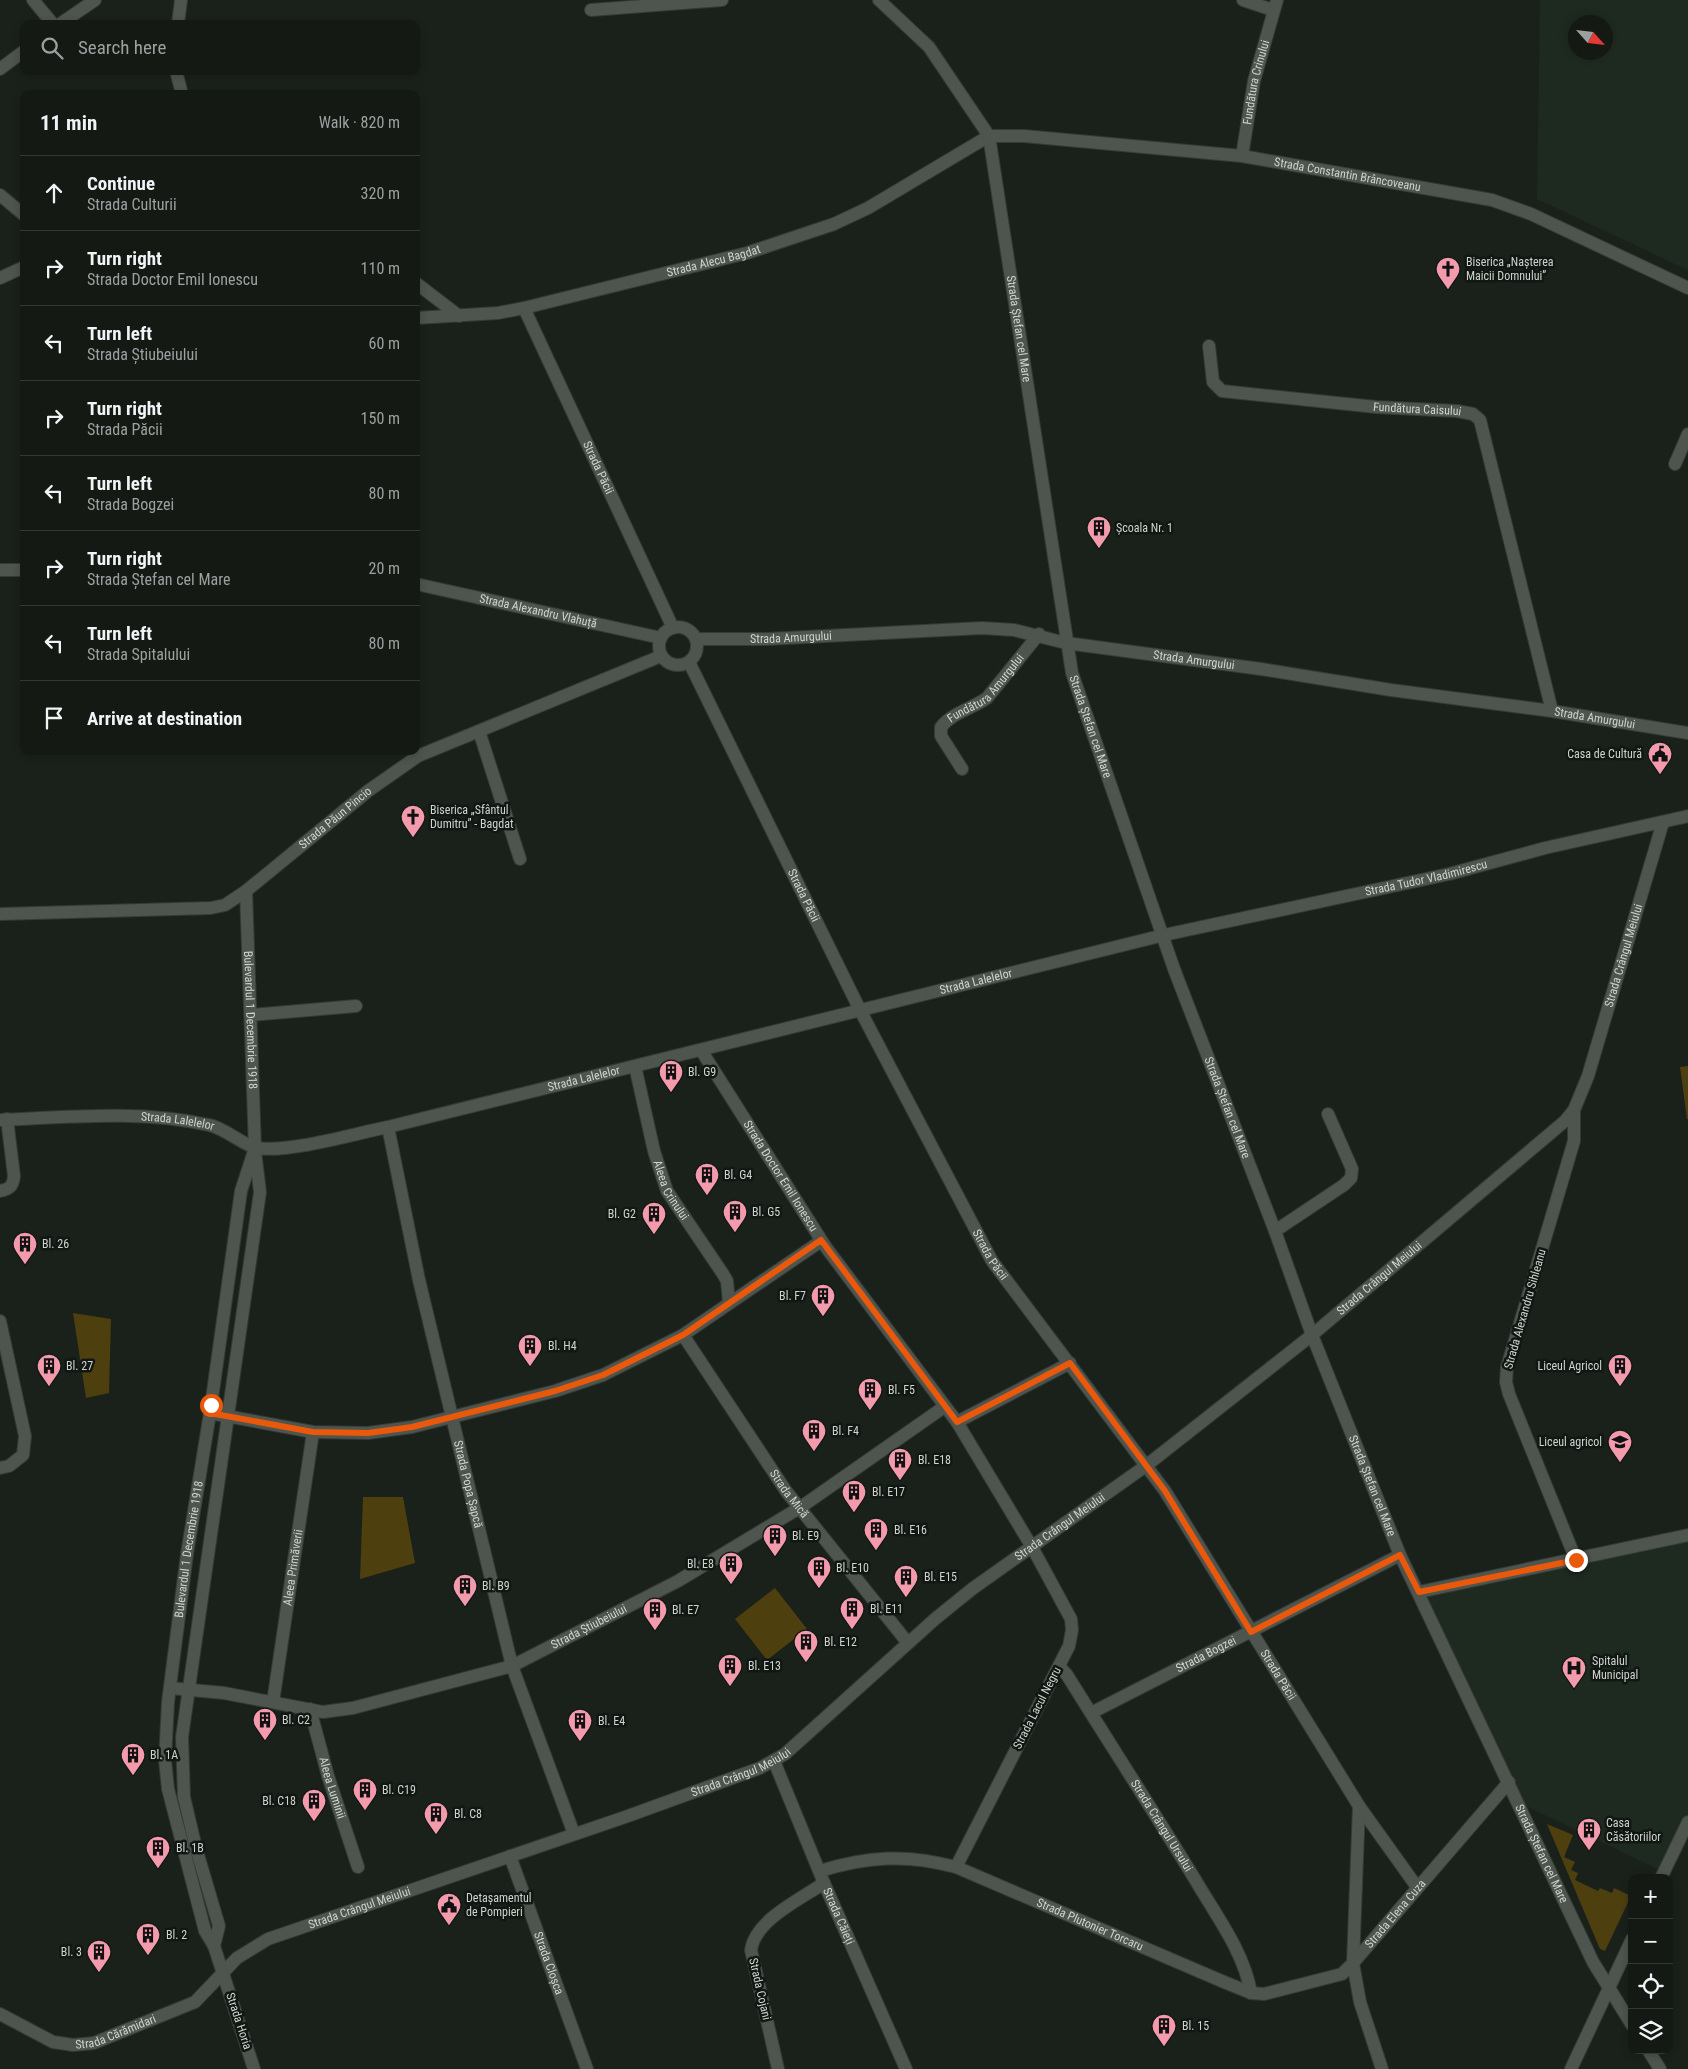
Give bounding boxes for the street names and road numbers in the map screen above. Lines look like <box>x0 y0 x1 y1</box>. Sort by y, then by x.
street label: Fundătura Crinului <box>1240 38 1272 126</box>
street label: Strada Constantin Brâncoveanu <box>1273 155 1422 194</box>
street label: Strada Alecu Bagdat <box>665 242 763 280</box>
street label: Strada Ștefan cel Mare <box>1004 274 1034 383</box>
street label: Fundătura Caisului <box>1372 400 1462 419</box>
street label: Strada Păcii <box>580 439 617 496</box>
street label: Strada Alexandru Vlahuță <box>478 591 598 631</box>
street label: Strada Amurgului <box>750 629 832 646</box>
street label: Strada Amurgului <box>1152 648 1235 672</box>
street label: Fundătura Amurgului <box>945 651 1027 725</box>
street label: Strada Ștefan cel Mare <box>1066 673 1115 780</box>
street label: Strada Amurgului <box>1553 704 1636 731</box>
street label: Strada Păun Pincio <box>296 784 374 852</box>
street label: Strada Tudor Vladimirescu <box>1364 857 1489 899</box>
street label: Strada Păcii <box>785 867 822 924</box>
street label: Strada Crângul Meiului <box>1602 902 1645 1009</box>
street label: Bulevardul 1 Decembrie 1918 <box>241 951 260 1089</box>
street label: Strada Lalelelor <box>938 966 1014 997</box>
street label: Strada Ștefan cel Mare <box>1202 1055 1253 1161</box>
street label: Strada Lalelelor <box>546 1063 622 1094</box>
street label: Strada Lalelelor <box>140 1109 216 1133</box>
street label: Strada Doctor Emil Ionescu <box>740 1118 821 1234</box>
street label: Aleea Crinului <box>650 1158 692 1223</box>
street label: Strada Păcii <box>970 1227 1011 1283</box>
street label: Strada Crângul Meiului <box>1334 1238 1425 1318</box>
street label: Strada Alexandru Sihleanu <box>1501 1247 1549 1371</box>
street label: Strada Ștefan cel Mare <box>1346 1433 1399 1539</box>
street label: Strada Popa Șapcă <box>451 1439 486 1530</box>
street label: Strada Mică <box>767 1467 812 1521</box>
street label: Bulevardul 1 Decembrie 1918 <box>172 1480 206 1619</box>
street label: Strada Crângul Meiului <box>1012 1490 1108 1563</box>
street label: Aleea Primăverii <box>280 1528 306 1607</box>
street label: Strada Știubeiului <box>549 1601 629 1652</box>
street label: Strada Bogzei <box>1173 1633 1238 1675</box>
street label: Strada Păcii <box>1257 1647 1299 1703</box>
street label: Strada Lacul Negru <box>1010 1664 1064 1751</box>
street label: Strada Crângul Meiului <box>689 1745 794 1799</box>
street label: Aleea Luminii <box>316 1756 349 1821</box>
street label: Strada Crângul Ursului <box>1128 1777 1196 1874</box>
street label: Strada Ștefan cel Mare <box>1512 1802 1571 1906</box>
street label: Strada Elena Cuza <box>1362 1877 1429 1951</box>
street label: Strada Crângul Meiului <box>306 1884 412 1932</box>
street label: Strada Căieți <box>820 1885 857 1947</box>
street label: Strada Plutonier Torcaru <box>1035 1896 1146 1954</box>
street label: Strada Cloșca <box>531 1930 567 1997</box>
street label: Strada Cojani <box>746 1957 774 2021</box>
street label: Strada Horia <box>223 1991 255 2051</box>
street label: Strada Cărămidari <box>75 2012 158 2052</box>

